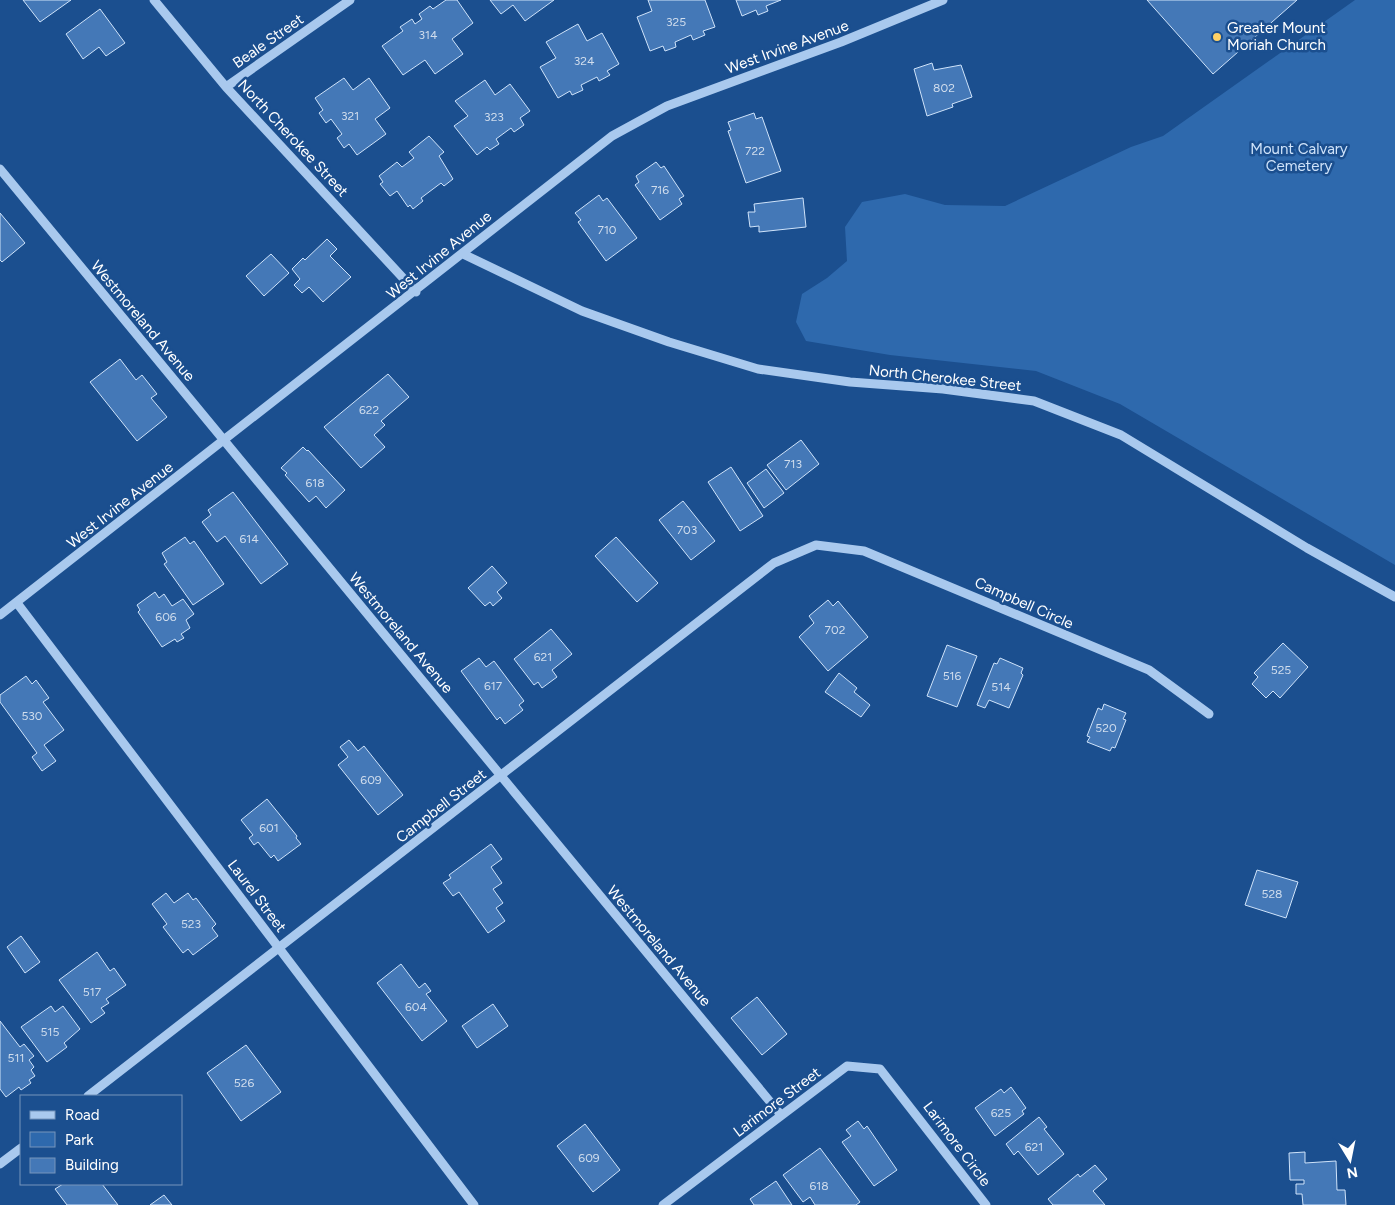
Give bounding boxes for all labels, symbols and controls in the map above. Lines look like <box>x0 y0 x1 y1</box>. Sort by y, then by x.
street label: Beale Street <box>229 10 307 72</box>
house number: 325 <box>666 15 686 29</box>
street label: West Irvine Avenue <box>723 16 851 78</box>
place label: Greater Mount Moriah Church <box>1227 19 1326 54</box>
house number: 314 <box>419 28 438 42</box>
marker: Greater Mount Moriah Church <box>1211 31 1223 43</box>
house number: 324 <box>574 54 595 68</box>
street label: North Cherokee Street <box>234 76 352 200</box>
house number: 802 <box>933 81 955 95</box>
house number: 321 <box>341 109 359 123</box>
house number: 323 <box>484 110 504 124</box>
park label: Mount Calvary Cemetery <box>1250 140 1348 175</box>
house number: 722 <box>745 144 765 158</box>
house number: 716 <box>651 183 669 197</box>
street label: West Irvine Avenue <box>383 207 495 303</box>
house number: 710 <box>597 223 617 237</box>
street label: Westmoreland Avenue <box>87 257 199 385</box>
street label: North Cherokee Street <box>868 361 1023 395</box>
house number: 622 <box>359 403 379 417</box>
house number: 713 <box>784 457 802 471</box>
street label: West Irvine Avenue <box>63 458 177 552</box>
house number: 618 <box>305 476 325 490</box>
house number: 703 <box>677 523 697 537</box>
house number: 614 <box>239 532 259 546</box>
street label: Westmoreland Avenue <box>345 569 457 697</box>
street label: Campbell Circle <box>972 573 1076 633</box>
house number: 606 <box>155 610 177 624</box>
house number: 702 <box>825 623 845 637</box>
house number: 621 <box>534 650 552 664</box>
house number: 525 <box>1271 663 1291 677</box>
house number: 516 <box>943 669 962 683</box>
house number: 617 <box>484 679 503 693</box>
house number: 514 <box>991 680 1011 694</box>
house number: 530 <box>21 709 43 723</box>
house number: 520 <box>1095 721 1117 735</box>
street label: Campbell Street <box>392 765 490 847</box>
house number: 609 <box>360 773 382 787</box>
house number: 601 <box>259 821 279 835</box>
street label: Laurel Street <box>224 856 290 936</box>
street label: Westmoreland Avenue <box>603 882 715 1010</box>
house number: 528 <box>1262 887 1282 901</box>
house number: 523 <box>181 917 201 931</box>
house number: 517 <box>83 985 102 999</box>
house number: 604 <box>405 1000 428 1014</box>
house number: 515 <box>41 1025 59 1039</box>
house number: 511 <box>8 1051 24 1065</box>
street label: Larimore Street <box>730 1063 824 1141</box>
house number: 526 <box>234 1076 254 1090</box>
legend <box>20 1095 182 1185</box>
street label: Larimore Circle <box>919 1098 995 1190</box>
text: Road <box>65 1106 100 1124</box>
house number: 625 <box>991 1106 1011 1120</box>
text: Park <box>65 1131 94 1149</box>
north arrow <box>1325 1135 1375 1185</box>
house number: 621 <box>1025 1140 1043 1154</box>
house number: 609 <box>578 1151 600 1165</box>
text: Building <box>65 1156 119 1174</box>
text: N <box>1345 1163 1359 1182</box>
house number: 618 <box>809 1179 829 1193</box>

